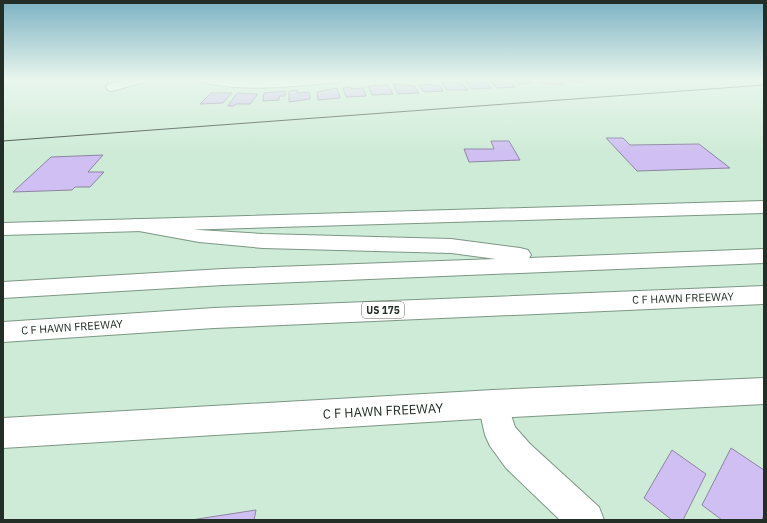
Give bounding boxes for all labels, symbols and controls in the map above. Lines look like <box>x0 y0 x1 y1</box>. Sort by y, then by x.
street label: C F HAWN FREEWAY <box>632 289 735 307</box>
road number: US 175 <box>362 302 404 318</box>
street label: C F HAWN FREEWAY <box>21 316 124 338</box>
street label: C F HAWN FREEWAY <box>322 399 444 423</box>

